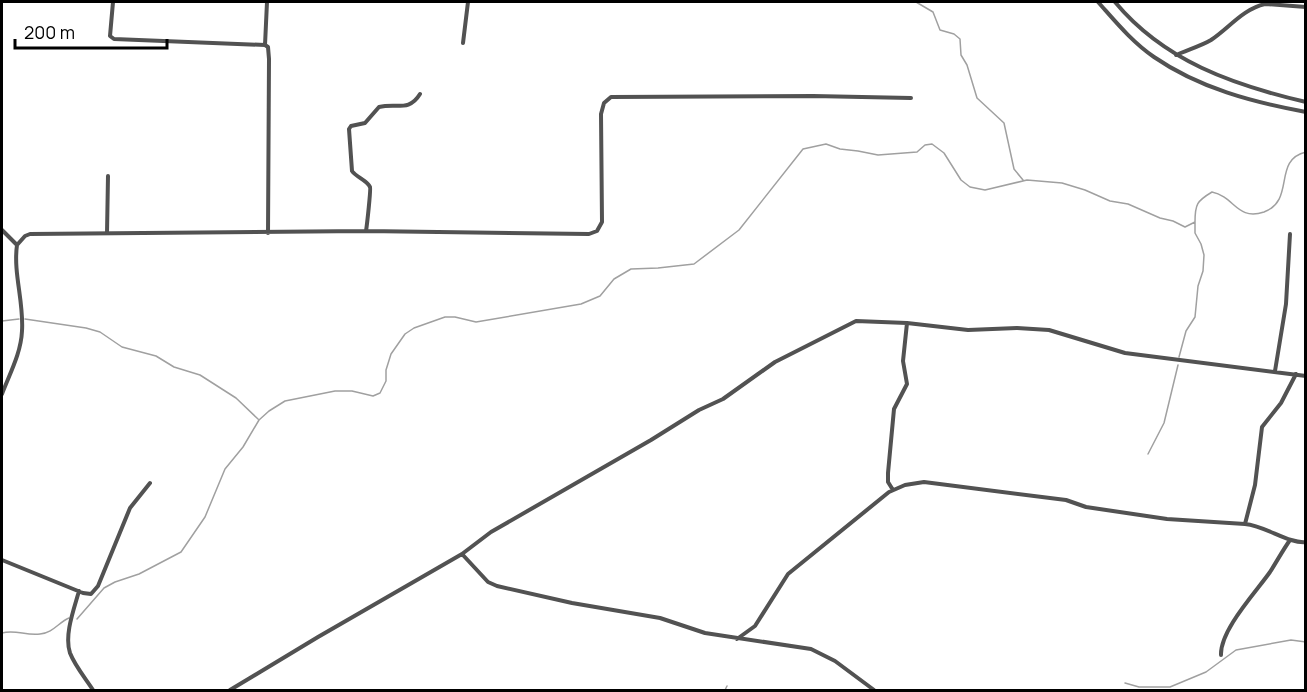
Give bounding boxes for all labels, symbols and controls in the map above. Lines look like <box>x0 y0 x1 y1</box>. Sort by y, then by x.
scale bar <box>15 12 166 50</box>
text: 200 m <box>24 20 75 44</box>

